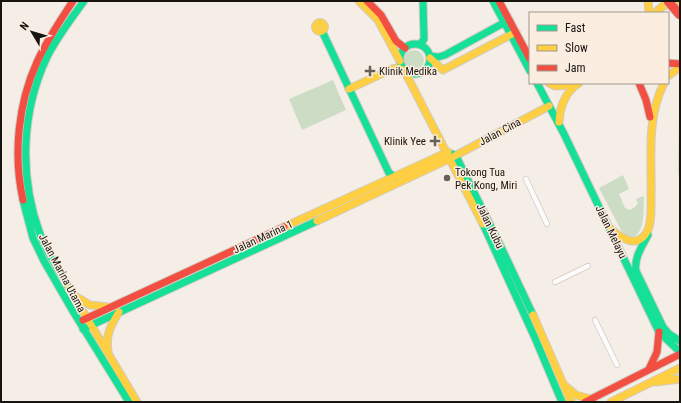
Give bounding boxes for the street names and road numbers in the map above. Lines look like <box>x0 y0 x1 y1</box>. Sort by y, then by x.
street label: Jalan Cina <box>477 116 523 148</box>
street label: Jalan Kubu <box>474 202 506 250</box>
street label: Jalan Melayu <box>593 203 629 261</box>
street label: Jalan Marina 1 <box>231 218 295 256</box>
street label: Jalan Marina Utama <box>36 232 88 314</box>

